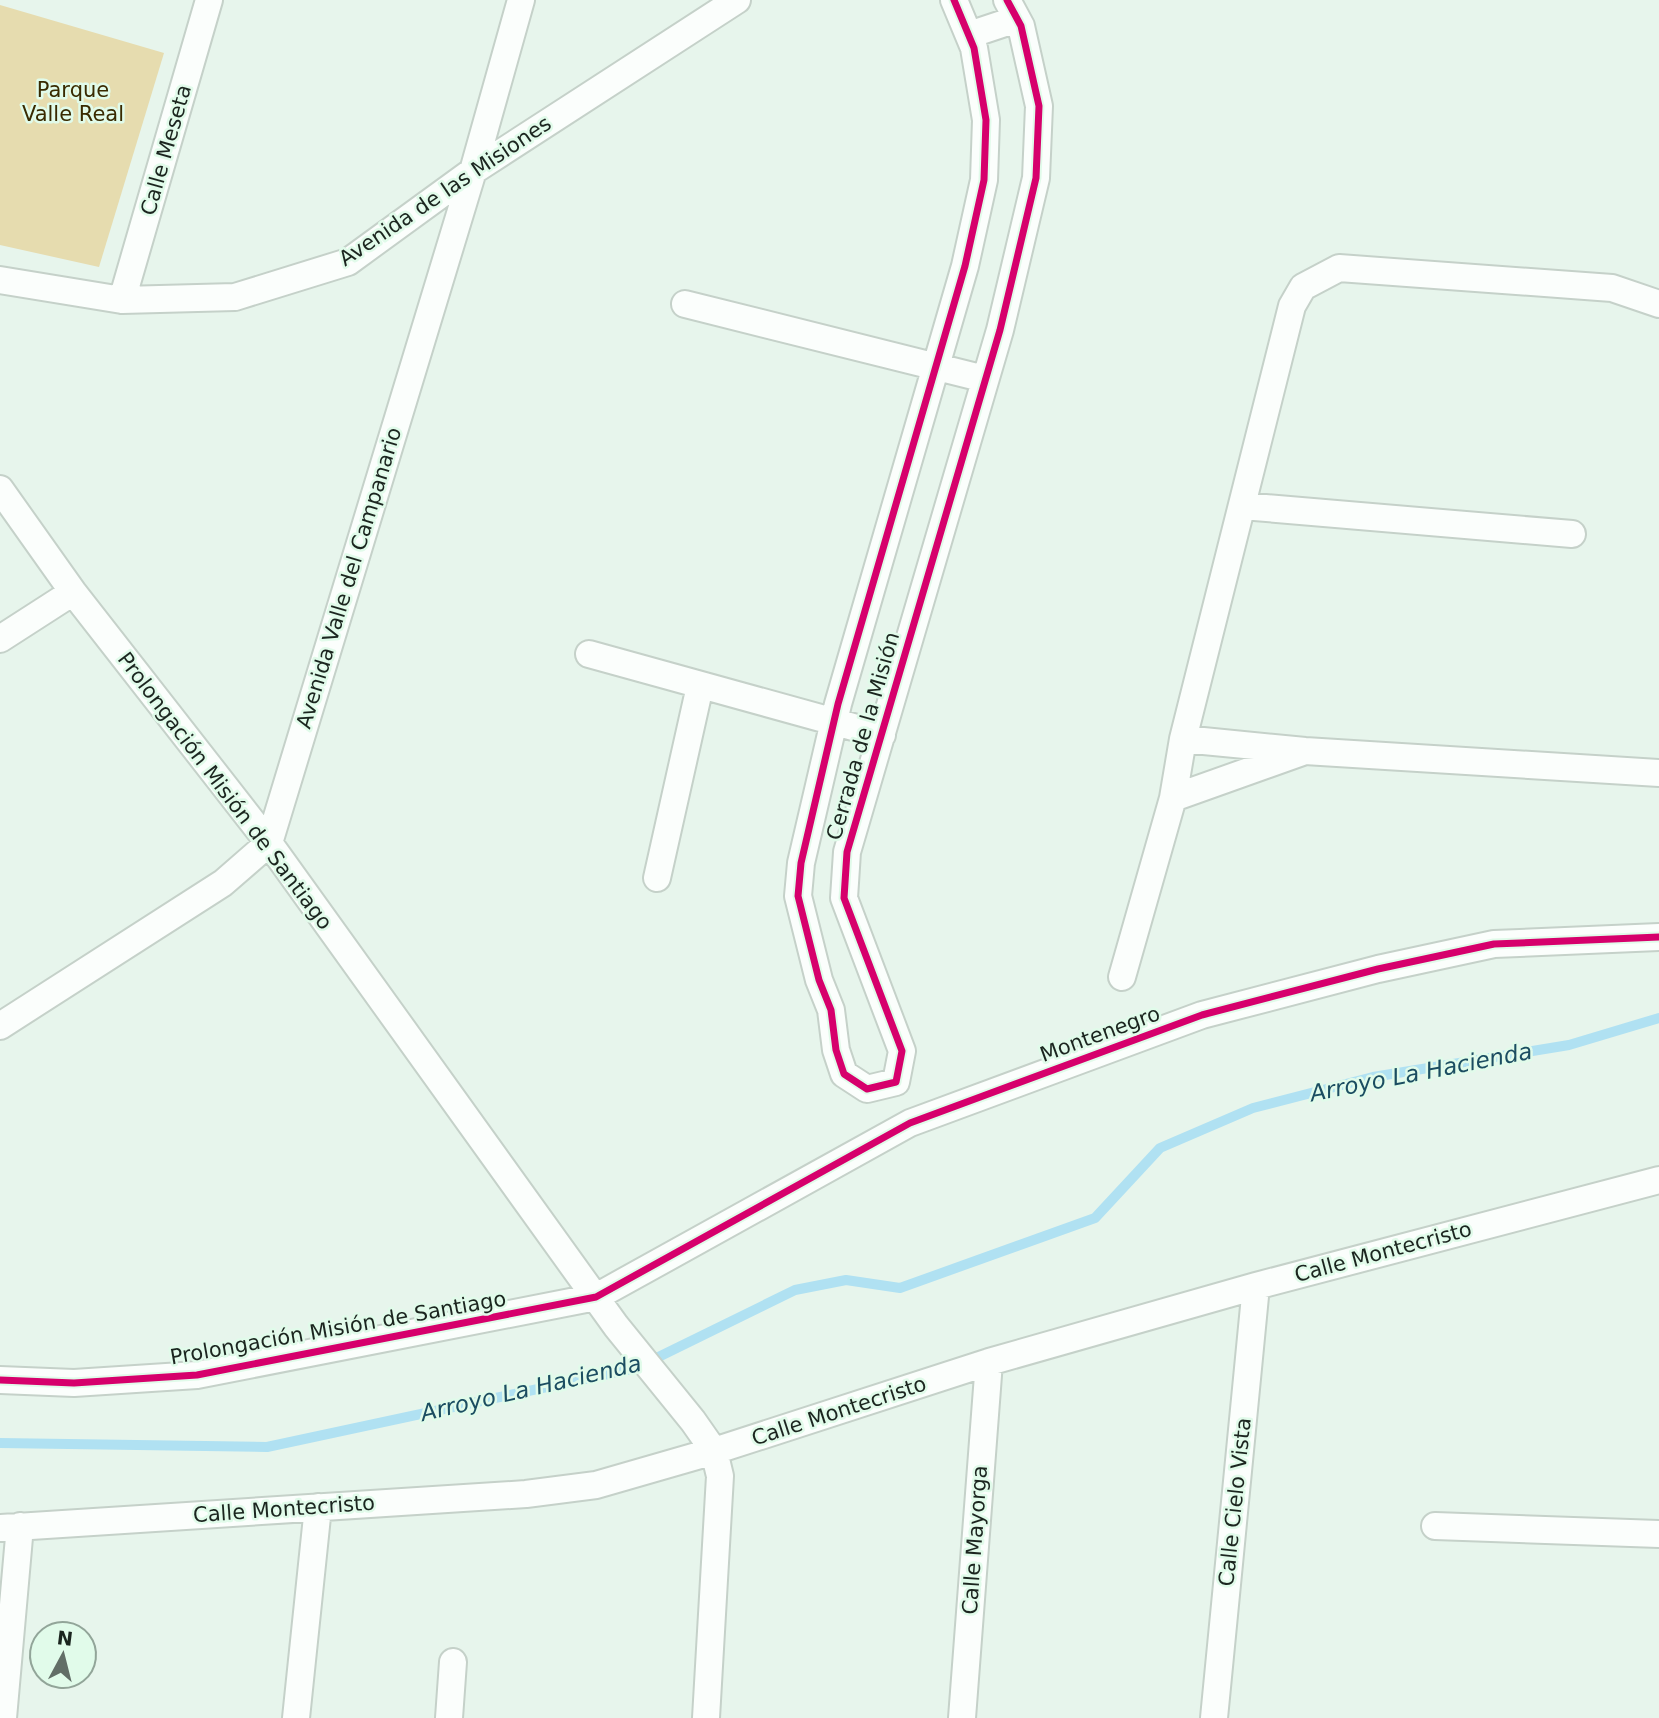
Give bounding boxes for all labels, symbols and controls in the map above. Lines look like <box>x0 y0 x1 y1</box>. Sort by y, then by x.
park label: Parque Valle Real <box>22 78 124 126</box>
street label: Calle Meseta <box>136 82 196 218</box>
street label: Avenida de las Misiones <box>334 111 556 271</box>
street label: Avenida Valle del Campanario <box>292 424 406 732</box>
street label: Cerrada de la Misión <box>822 629 904 843</box>
street label: Prolongación Misión de Santiago <box>113 648 337 934</box>
street label: Montenegro <box>1037 1001 1163 1067</box>
water label: Arroyo La Hacienda <box>1306 1038 1534 1107</box>
street label: Calle Montecristo <box>1292 1217 1474 1287</box>
street label: Prolongación Misión de Santiago <box>168 1287 508 1369</box>
water label: Arroyo La Hacienda <box>416 1350 644 1427</box>
street label: Calle Montecristo <box>749 1371 929 1451</box>
street label: Calle Cielo Vista <box>1214 1417 1256 1587</box>
street label: Calle Mayorga <box>958 1465 992 1615</box>
street label: Calle Montecristo <box>192 1491 376 1527</box>
north arrow <box>28 1620 98 1690</box>
text: N <box>56 1626 74 1650</box>

